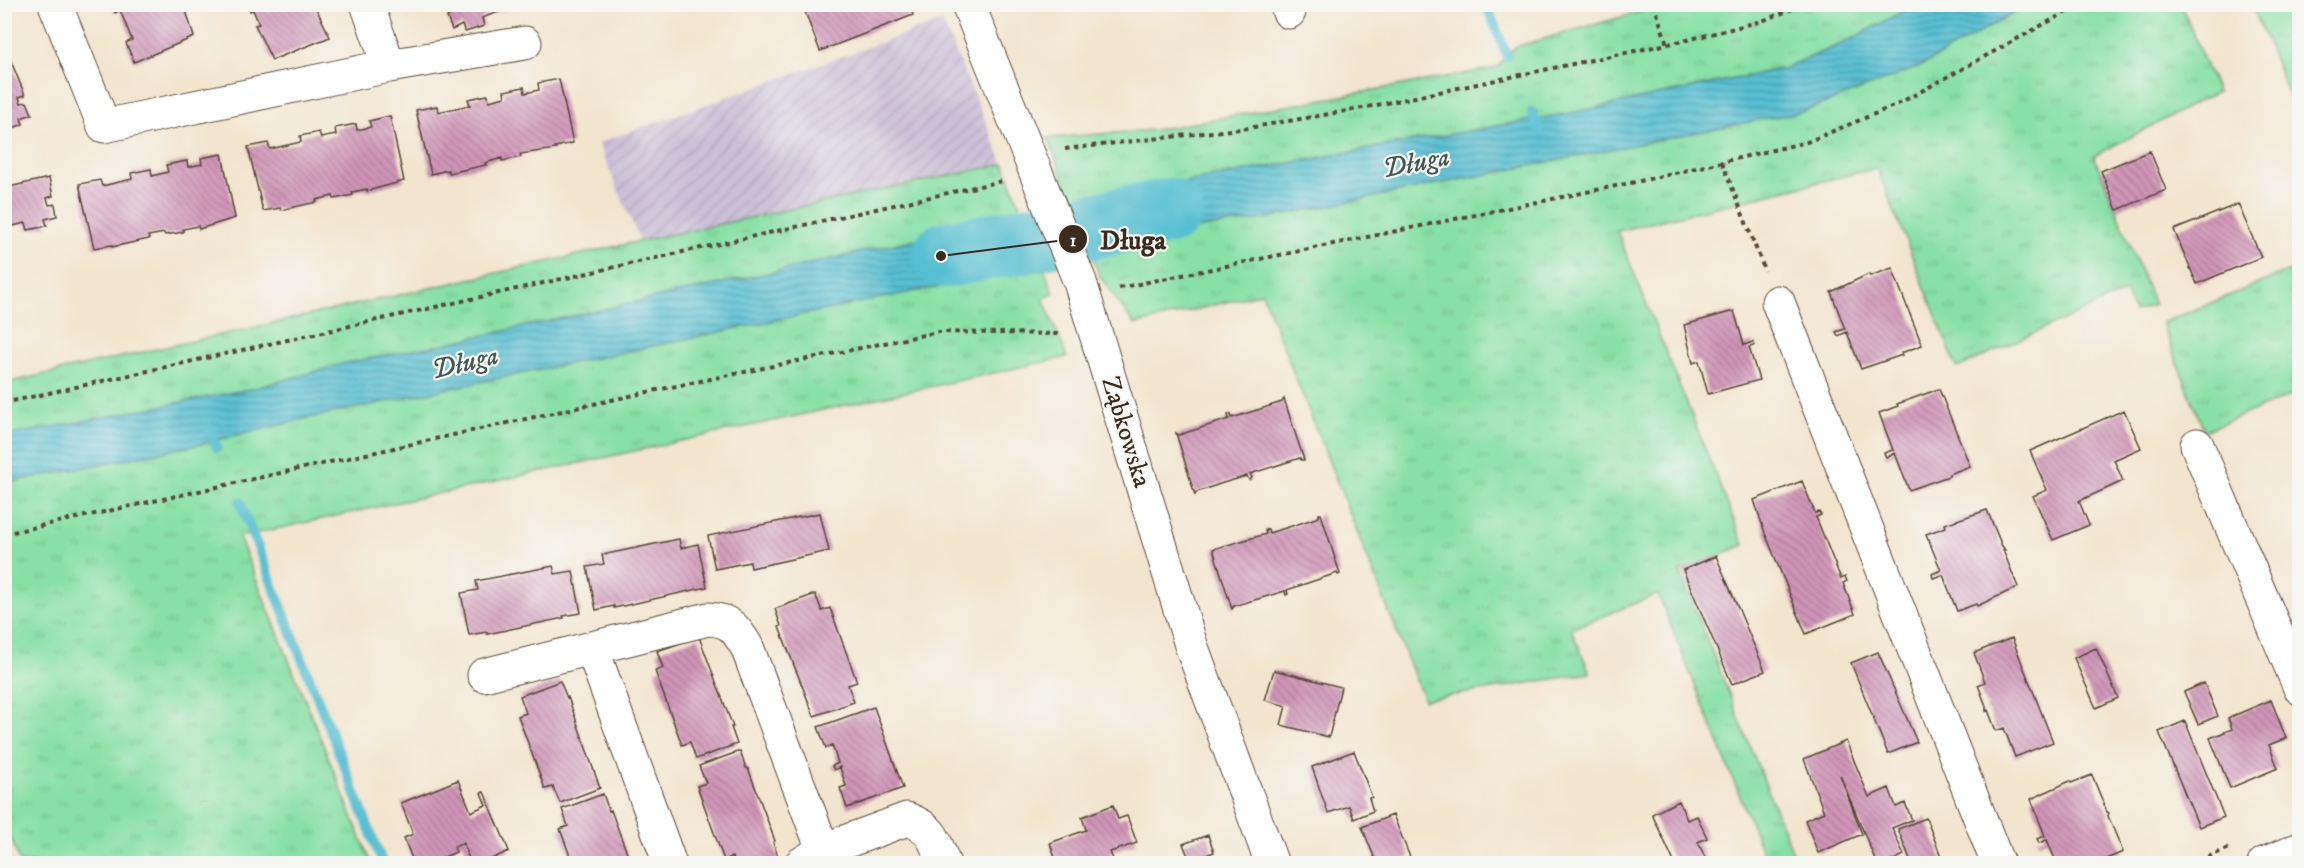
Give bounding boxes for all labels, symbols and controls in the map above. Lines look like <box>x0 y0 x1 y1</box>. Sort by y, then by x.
water label: Długa <box>1380 140 1452 186</box>
callout: Długa <box>1058 217 1178 262</box>
text: Długa <box>1100 224 1166 258</box>
text: 1 <box>1070 230 1077 252</box>
water label: Długa <box>428 339 502 387</box>
street label: Ząbkowska <box>1094 373 1158 491</box>

